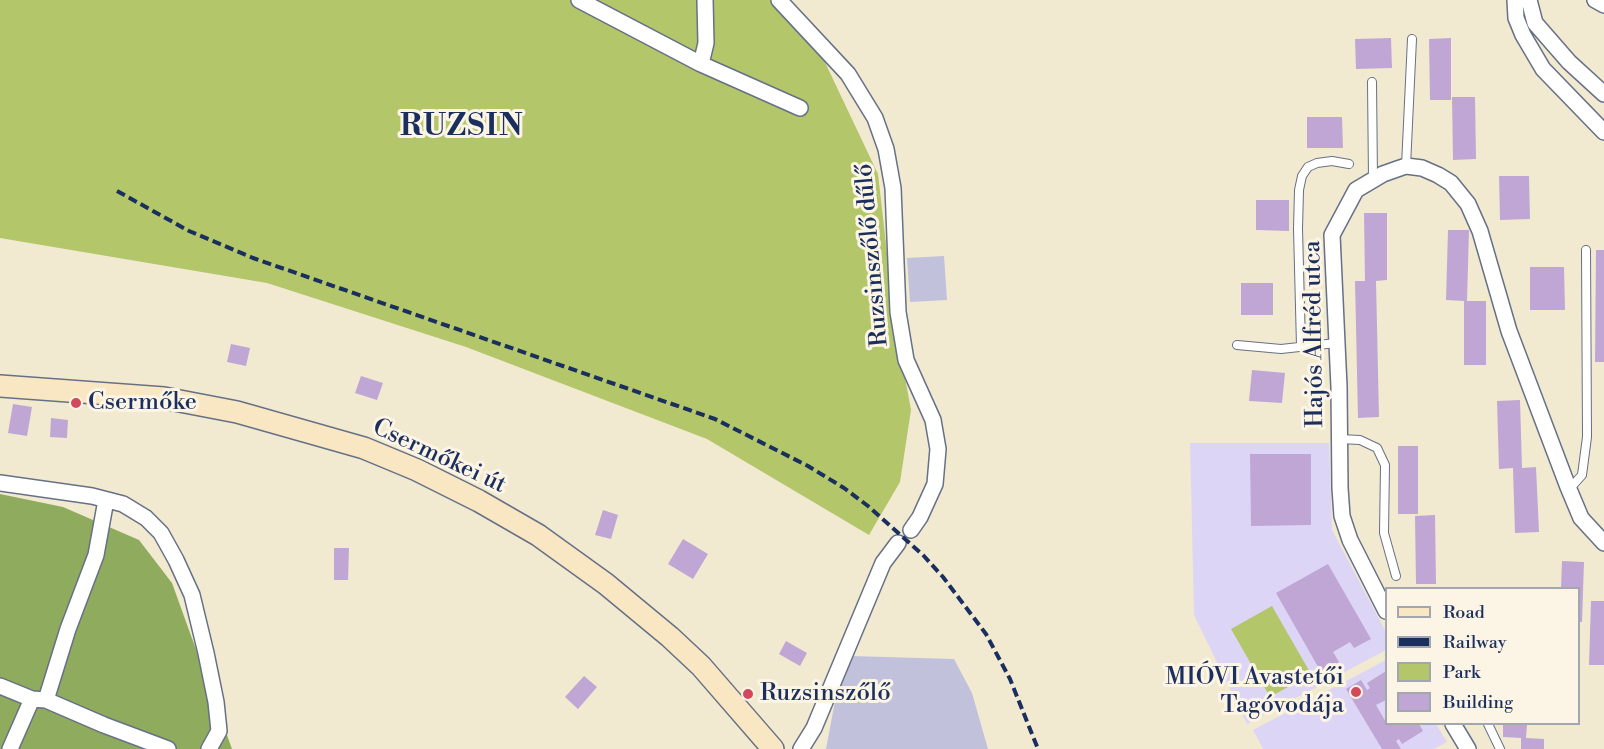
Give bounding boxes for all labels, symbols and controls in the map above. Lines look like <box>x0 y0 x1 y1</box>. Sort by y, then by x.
district label: RUZSIN <box>400 110 524 146</box>
street label: Ruzsinszőlő dűlő <box>851 162 895 348</box>
street label: Hajós Alfréd utca <box>1299 240 1331 428</box>
place label: Csermőke <box>88 389 197 417</box>
marker: Csermőke <box>69 396 83 410</box>
street label: Csermőkei út <box>368 414 510 500</box>
legend <box>1385 587 1580 725</box>
text: Road <box>1443 601 1485 624</box>
text: Railway <box>1443 631 1506 654</box>
text: Park <box>1443 661 1480 684</box>
place label: MIÓVI Avastetői Tagóvodája <box>1165 664 1344 720</box>
place label: Ruzsinszőlő <box>760 680 891 708</box>
marker: MIÓVI Avastetői Tagóvodája <box>1349 685 1363 699</box>
marker: Ruzsinszőlő <box>741 687 755 701</box>
text: Building <box>1443 691 1513 714</box>

